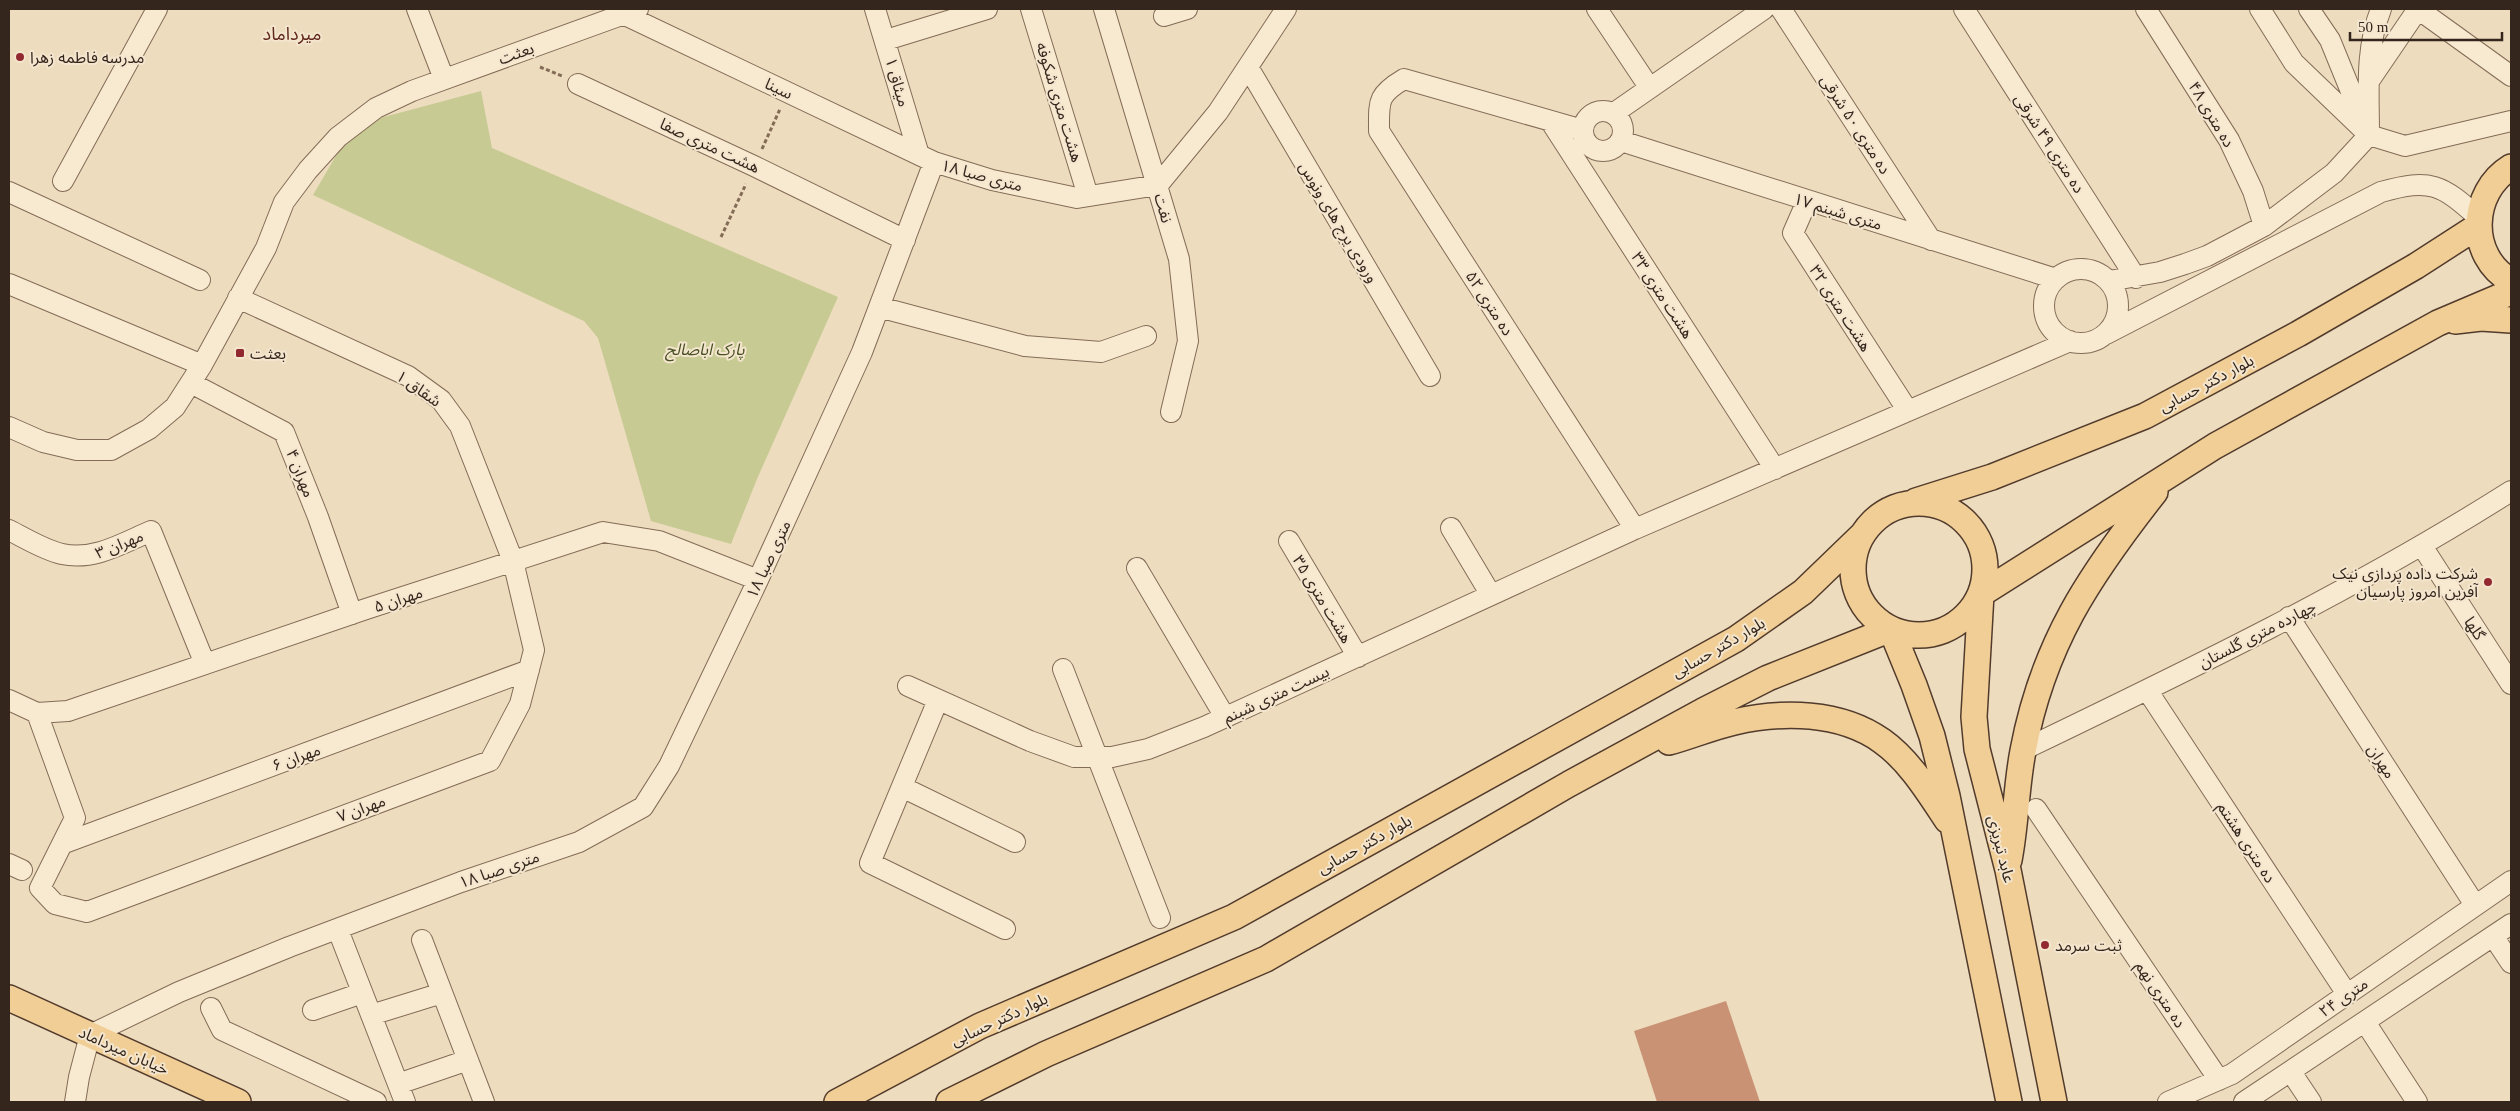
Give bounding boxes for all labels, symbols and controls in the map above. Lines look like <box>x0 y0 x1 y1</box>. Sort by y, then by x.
scale bar <box>2350 10 2502 42</box>
text: 50 m <box>2358 19 2389 35</box>
district label: میرداماد <box>263 24 321 45</box>
street label: بعثت <box>496 39 536 68</box>
street label: هشت متری شکوفه <box>1032 40 1086 164</box>
place label: مدرسه فاطمه زهرا <box>30 49 144 67</box>
marker: مدرسه فاطمه زهرا <box>14 51 26 63</box>
street label: میثاق ۱ <box>881 56 913 109</box>
street label: ده متری ۵۰ شرقی <box>1816 72 1894 178</box>
street label: سینا <box>762 75 795 102</box>
street label: ده متری ۴۸ <box>2185 78 2238 151</box>
street label: ده متری ۴۹ شرقی <box>2010 91 2088 197</box>
street label: هشت متری صفا <box>657 115 762 177</box>
street label: متری صبا ۱۸ <box>939 156 1025 196</box>
street label: ورودی یرج های ونوس <box>1292 159 1381 288</box>
street label: ۱۷ متری شبنم <box>1790 190 1884 237</box>
street label: نفت <box>1151 192 1176 225</box>
street label: هشت متری ۳۳ <box>1628 249 1697 342</box>
street label: هشت متری ۳۲ <box>1806 262 1875 355</box>
street label: ده متری ۵۲ <box>1462 268 1517 339</box>
park label: پارک اباصالح <box>664 341 745 362</box>
place label: بعثت <box>250 345 286 362</box>
marker: بعثت <box>234 347 246 359</box>
street label: بلوار دکتر حسابی <box>2156 351 2257 416</box>
street label: شقاق ۱ <box>393 367 444 411</box>
street label: مهران ۴ <box>282 447 318 500</box>
street label: متری صبا ۱۸ <box>743 518 795 601</box>
street label: مهران ۳ <box>93 527 146 563</box>
street label: هشت متری ۳۵ <box>1289 552 1355 647</box>
place label: شرکت داده پردازی نیک آفرین امروز پارسیان <box>2332 565 2479 602</box>
marker: شرکت داده پردازی نیک آفرین امروز پارسیان <box>2482 576 2494 588</box>
street label: مهران ۵ <box>372 584 425 616</box>
street label: چهارده متری گلستان <box>2196 598 2320 673</box>
street label: بلوار دکتر حسابی <box>1669 614 1768 682</box>
street label: گلها <box>2460 614 2489 644</box>
street label: بیست متری شبنم <box>1221 663 1333 730</box>
street label: مهران ۶ <box>270 741 323 775</box>
street label: مهران <box>2363 741 2399 782</box>
street label: مهران ۷ <box>335 792 388 826</box>
street label: ده متری هشتم <box>2211 799 2279 888</box>
street label: بلوار دکتر حسابی <box>1314 812 1415 878</box>
street label: عابد تبریزی <box>1984 814 2018 885</box>
street label: متری صبا ۱۸ <box>457 848 542 892</box>
place label: ثبت سرمد <box>2055 937 2122 955</box>
marker: ثبت سرمد <box>2039 939 2051 951</box>
street label: ده متری نهم <box>2129 958 2189 1033</box>
street label: ۲۴ متری <box>2316 975 2371 1021</box>
street label: بلوار دکتر حسابی <box>948 990 1051 1050</box>
street label: خیابان میرداماد <box>76 1023 171 1079</box>

